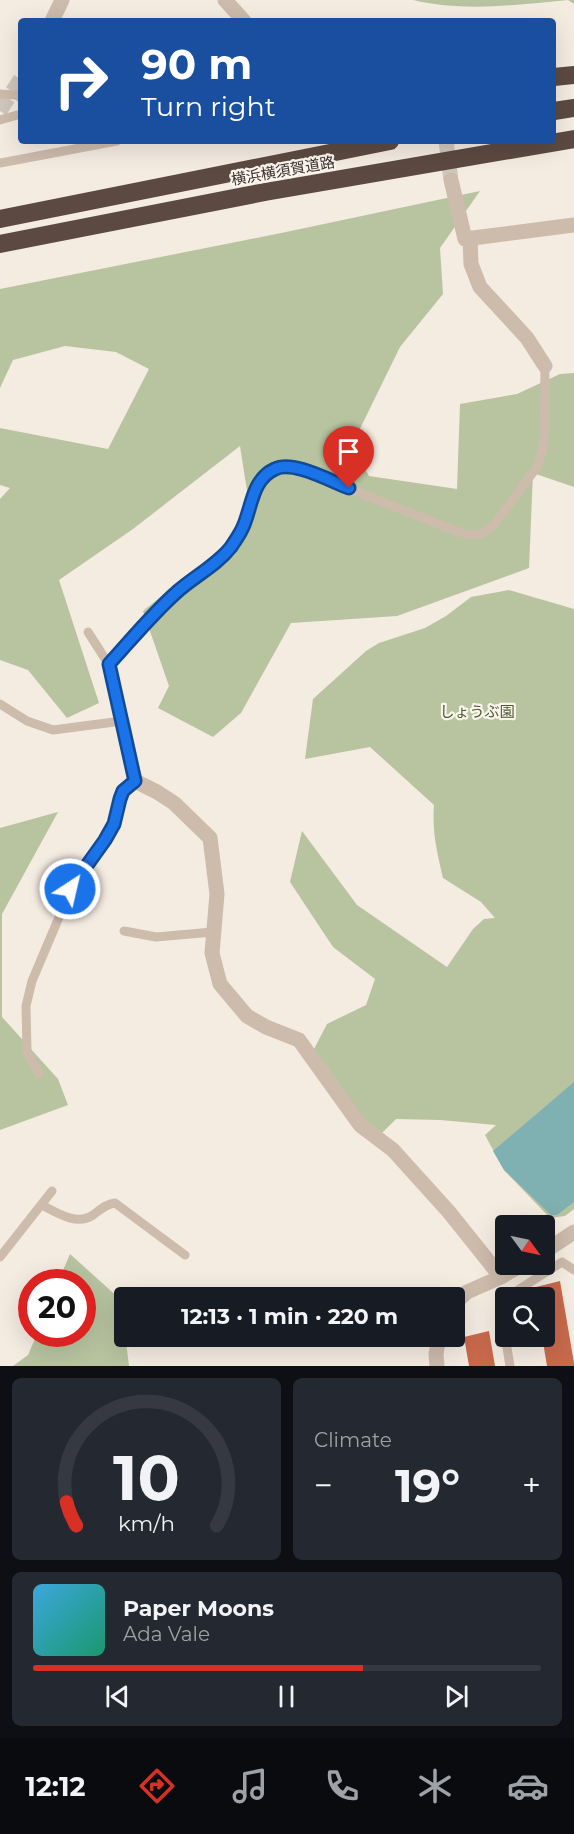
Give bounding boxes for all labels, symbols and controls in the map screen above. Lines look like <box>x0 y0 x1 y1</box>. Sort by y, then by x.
text: 90 m <box>141 38 252 90</box>
icon: right <box>42 42 120 120</box>
text: Turn right <box>141 90 276 123</box>
street label: 横浜横須賀道路 <box>230 152 336 189</box>
pin <box>323 426 374 488</box>
icon: arrive <box>332 435 365 468</box>
park label: しょうぶ園 <box>439 702 515 721</box>
position arrow <box>38 857 102 921</box>
north arrow <box>495 1215 555 1275</box>
map controls <box>495 1215 555 1347</box>
speed limit sign: 20 <box>18 1269 96 1347</box>
button: search <box>495 1287 555 1347</box>
text: 12:13 · 1 min · 220 m <box>181 1303 398 1330</box>
text: Climate <box>314 1428 392 1452</box>
text: 10 <box>113 1440 180 1516</box>
text: 19° <box>395 1458 460 1513</box>
text: − <box>314 1465 333 1505</box>
text: + <box>522 1465 541 1505</box>
text: km/h <box>118 1510 175 1536</box>
text: Paper Moons <box>123 1595 274 1622</box>
text: Ada Vale <box>123 1622 210 1646</box>
icon: previous <box>101 1680 134 1713</box>
icon: pause <box>270 1680 303 1713</box>
icon: next <box>440 1680 473 1713</box>
icon: directions <box>136 1765 178 1807</box>
icon: music <box>229 1765 271 1807</box>
icon: phone <box>321 1765 363 1807</box>
icon: climate <box>414 1765 456 1807</box>
icon: car <box>507 1765 549 1807</box>
text: 12:12 <box>25 1770 85 1803</box>

